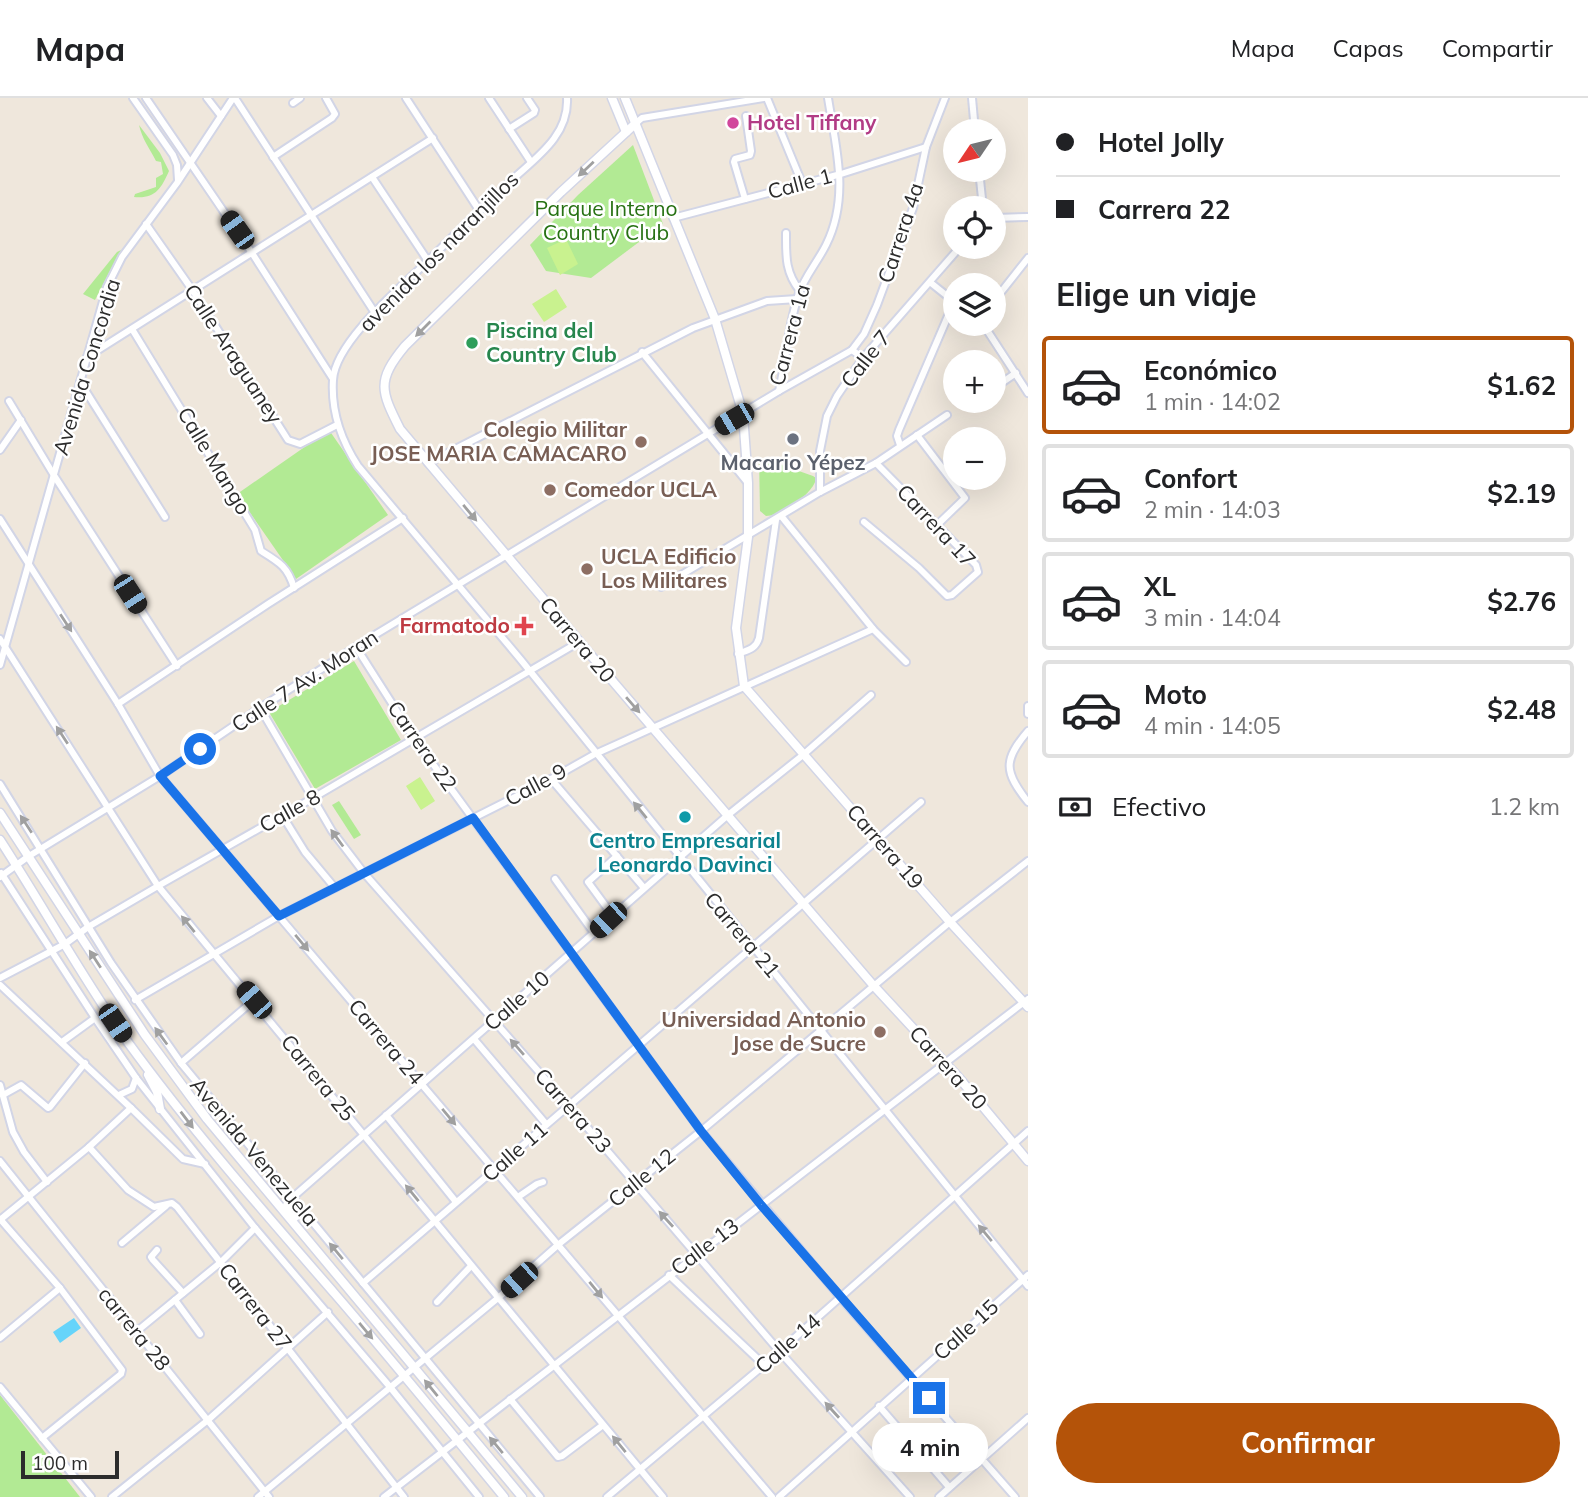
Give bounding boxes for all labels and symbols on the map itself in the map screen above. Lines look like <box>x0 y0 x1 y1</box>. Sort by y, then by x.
place label: Hotel Tiffany <box>747 109 877 135</box>
marker: Hotel Tiffany <box>725 115 741 131</box>
north arrow <box>943 119 1006 182</box>
one-way arrow <box>578 161 595 177</box>
street label: Calle 1 <box>764 162 835 204</box>
street label: avenida los naranjillos <box>353 166 524 337</box>
street label: Carrera 4a <box>872 179 928 286</box>
park label: Parque Interno Country Club <box>534 195 678 245</box>
car <box>217 207 258 253</box>
street label: Avenida Concordia <box>47 275 125 458</box>
street label: Calle Araguaney <box>179 279 289 428</box>
street label: Carrera 1a <box>763 281 815 388</box>
place label: Piscina del Country Club <box>486 317 617 367</box>
one-way arrow <box>415 320 432 336</box>
street label: Calle 7 <box>835 324 896 392</box>
marker: Piscina del Country Club <box>464 335 480 351</box>
car <box>711 399 758 439</box>
street label: Calle Mango <box>173 402 257 519</box>
place label: Colegio Militar JOSE MARIA CAMACARO <box>370 416 628 466</box>
marker: Macario Yépez <box>785 431 801 447</box>
marker: Colegio Militar JOSE MARIA CAMACARO <box>633 434 649 450</box>
place label: Macario Yépez <box>720 449 866 475</box>
place label: Comedor UCLA <box>564 476 717 502</box>
street label: Carrera 17 <box>892 478 982 572</box>
marker: Comedor UCLA <box>542 482 558 498</box>
one-way arrow <box>462 504 478 522</box>
place label: UCLA Edificio Los Militares <box>601 543 736 593</box>
marker: UCLA Edificio Los Militares <box>579 561 595 577</box>
car <box>110 571 151 617</box>
street label: Carrera 20 <box>534 591 621 688</box>
place label: Farmatodo <box>399 612 510 638</box>
one-way arrow <box>59 614 72 633</box>
marker: Farmatodo <box>516 618 532 634</box>
street label: Calle 7 Av. Moran <box>226 623 383 737</box>
street label: Carrera 22 <box>382 695 463 795</box>
one-way arrow <box>625 696 641 714</box>
one-way arrow <box>55 726 69 744</box>
route start <box>184 733 216 765</box>
street label: Calle 9 <box>500 757 571 811</box>
street label: Calle 8 <box>254 783 325 838</box>
street label: Carrera 19 <box>842 799 930 894</box>
one-way arrow <box>632 801 647 819</box>
marker: Centro Empresarial Leonardo Davinci <box>677 809 693 825</box>
one-way arrow <box>19 814 32 834</box>
place label: Centro Empresarial Leonardo Davinci <box>589 827 781 877</box>
one-way arrow <box>331 829 345 847</box>
street label: Carrera 21 <box>699 886 786 983</box>
car <box>586 898 631 942</box>
one-way arrow <box>181 916 196 934</box>
one-way arrow <box>294 935 309 952</box>
one-way arrow <box>88 950 102 968</box>
street label: Calle 10 <box>478 965 555 1036</box>
car <box>233 977 276 1023</box>
street label: Carrera 24 <box>343 993 430 1090</box>
car <box>95 1000 136 1046</box>
place label: Universidad Antonio Jose de Sucre <box>661 1006 866 1056</box>
street label: Carrera 20 <box>904 1020 993 1115</box>
marker: Universidad Antonio Jose de Sucre <box>872 1024 888 1040</box>
one-way arrow <box>154 1027 168 1045</box>
street label: Carrera 25 <box>276 1029 362 1126</box>
one-way arrow <box>510 1039 526 1056</box>
street label: Carrera 23 <box>530 1063 618 1158</box>
street label: Avenida Venezuela <box>185 1072 324 1231</box>
one-way arrow <box>442 1107 457 1125</box>
one-way arrow <box>180 1111 195 1129</box>
street label: Calle 11 <box>476 1116 553 1187</box>
street label: Calle 12 <box>603 1142 680 1212</box>
one-way arrow <box>405 1185 420 1202</box>
one-way arrow <box>659 1211 675 1228</box>
street label: Calle 13 <box>665 1212 744 1280</box>
one-way arrow <box>977 1225 992 1243</box>
one-way arrow <box>329 1242 344 1259</box>
street label: Carrera 27 <box>214 1257 298 1355</box>
car <box>497 1258 542 1302</box>
street label: carrera 28 <box>93 1281 176 1376</box>
one-way arrow <box>589 1281 604 1299</box>
street label: Calle 15 <box>927 1293 1003 1365</box>
street label: Calle 14 <box>749 1307 826 1379</box>
one-way arrow <box>358 1322 374 1340</box>
one-way arrow <box>424 1380 439 1398</box>
route end <box>913 1382 945 1414</box>
one-way arrow <box>824 1401 840 1418</box>
callout: 4 min <box>871 1422 987 1472</box>
one-way arrow <box>489 1436 504 1454</box>
one-way arrow <box>612 1436 627 1454</box>
scale bar <box>21 1448 119 1480</box>

